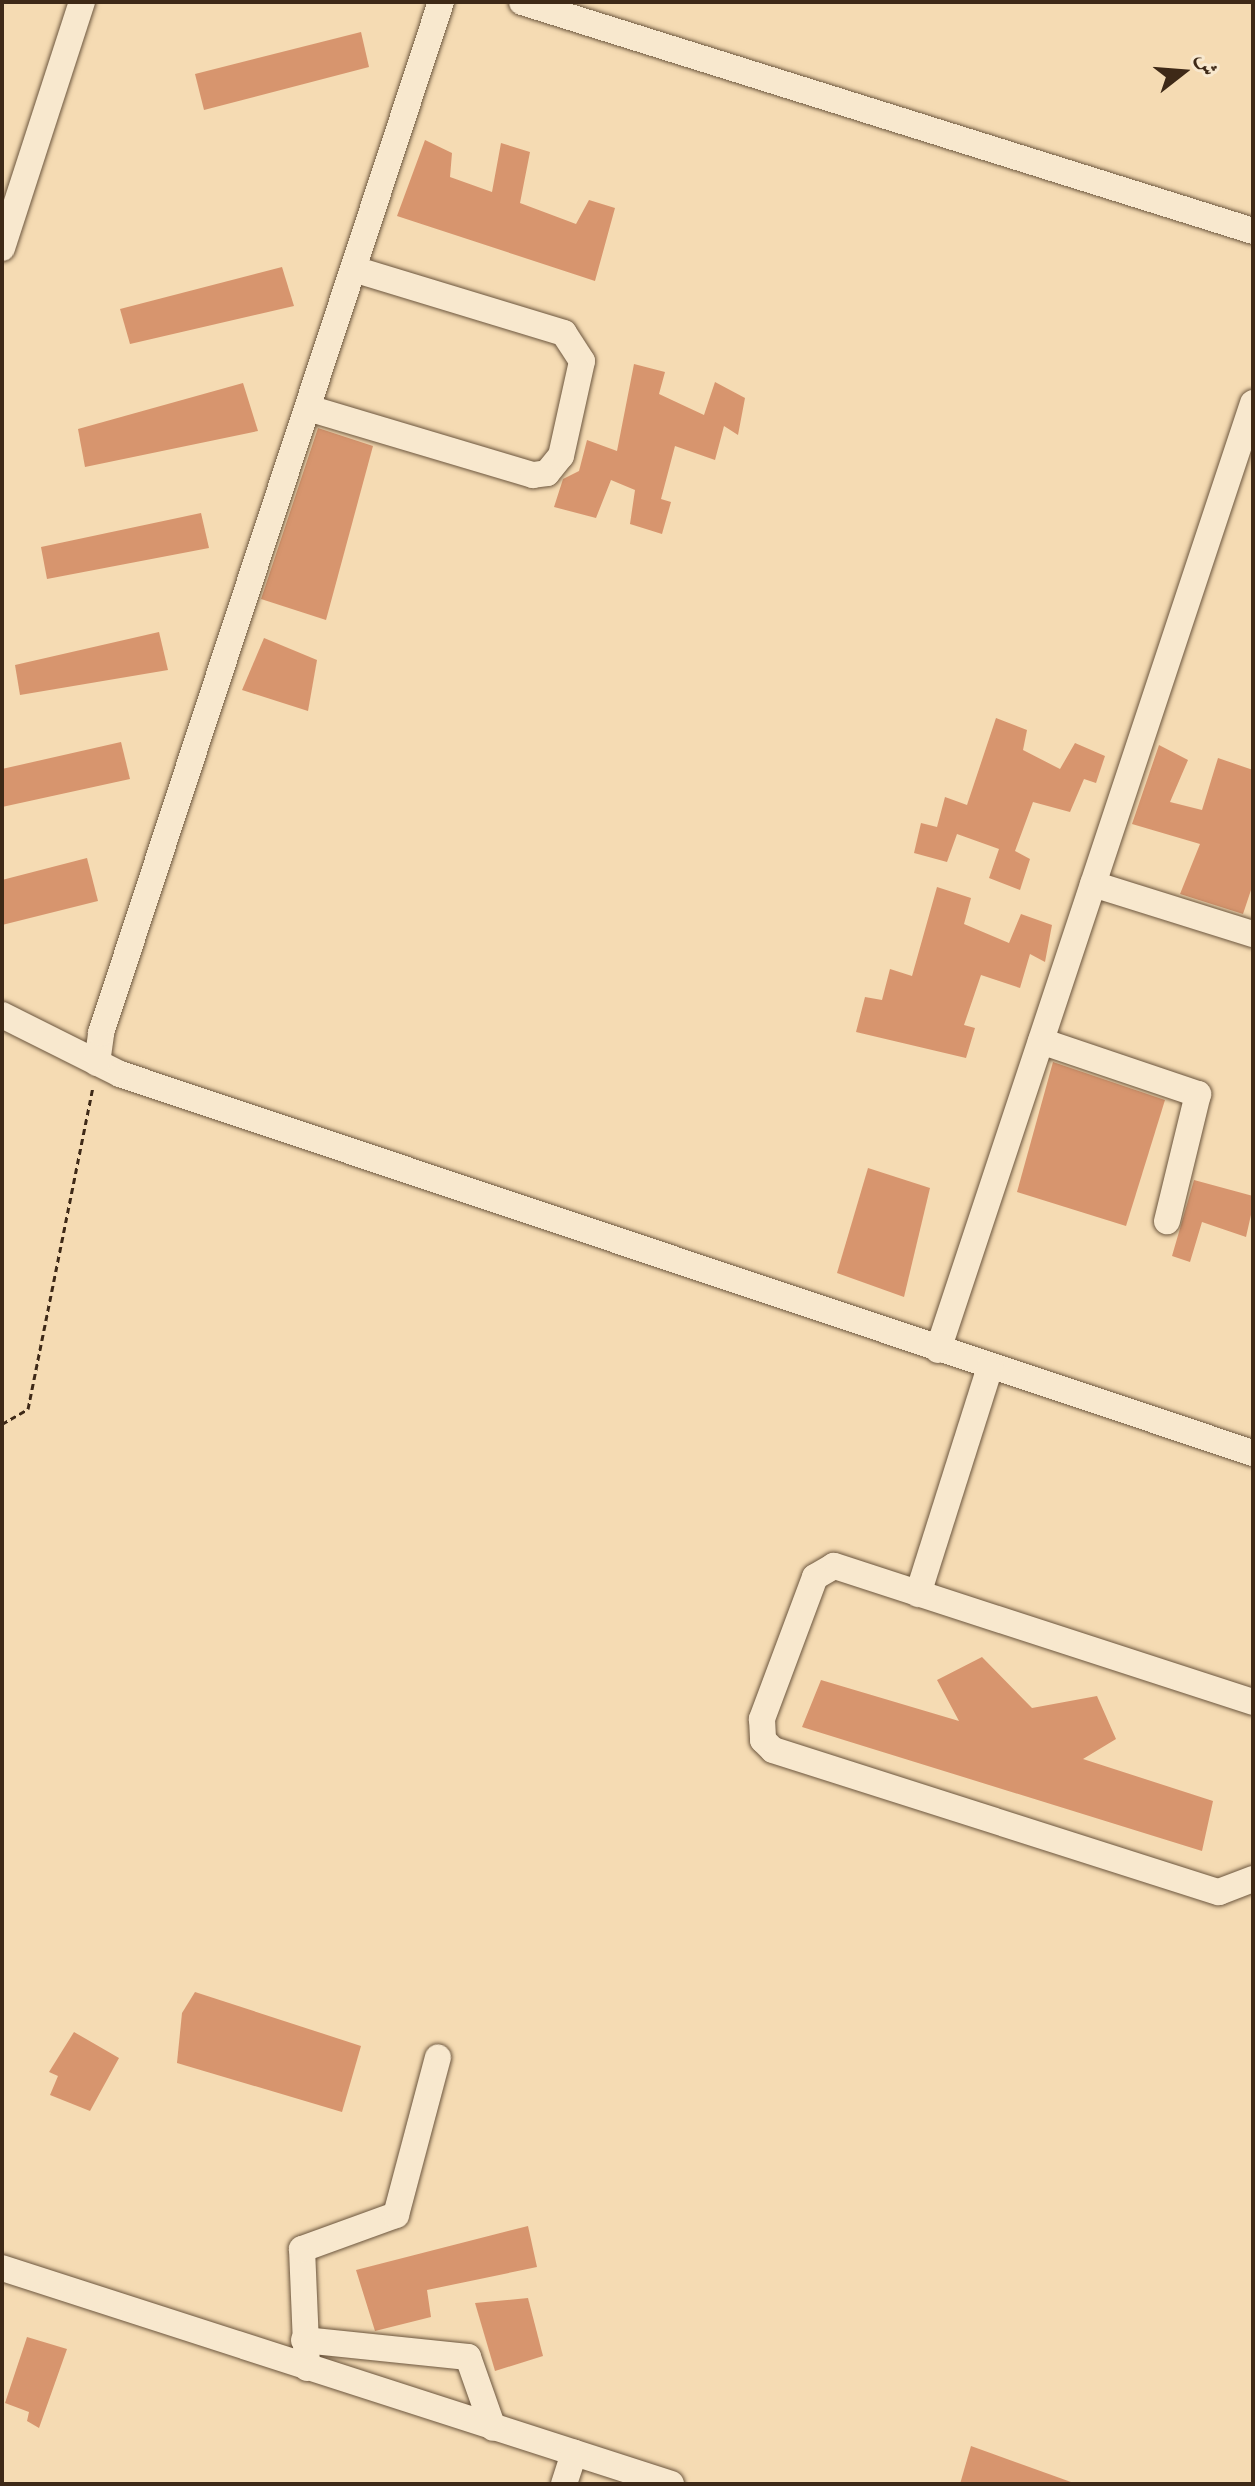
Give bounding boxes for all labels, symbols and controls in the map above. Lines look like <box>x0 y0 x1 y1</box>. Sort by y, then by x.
north arrow <box>1143 32 1223 112</box>
text: ش <box>1190 50 1223 79</box>

